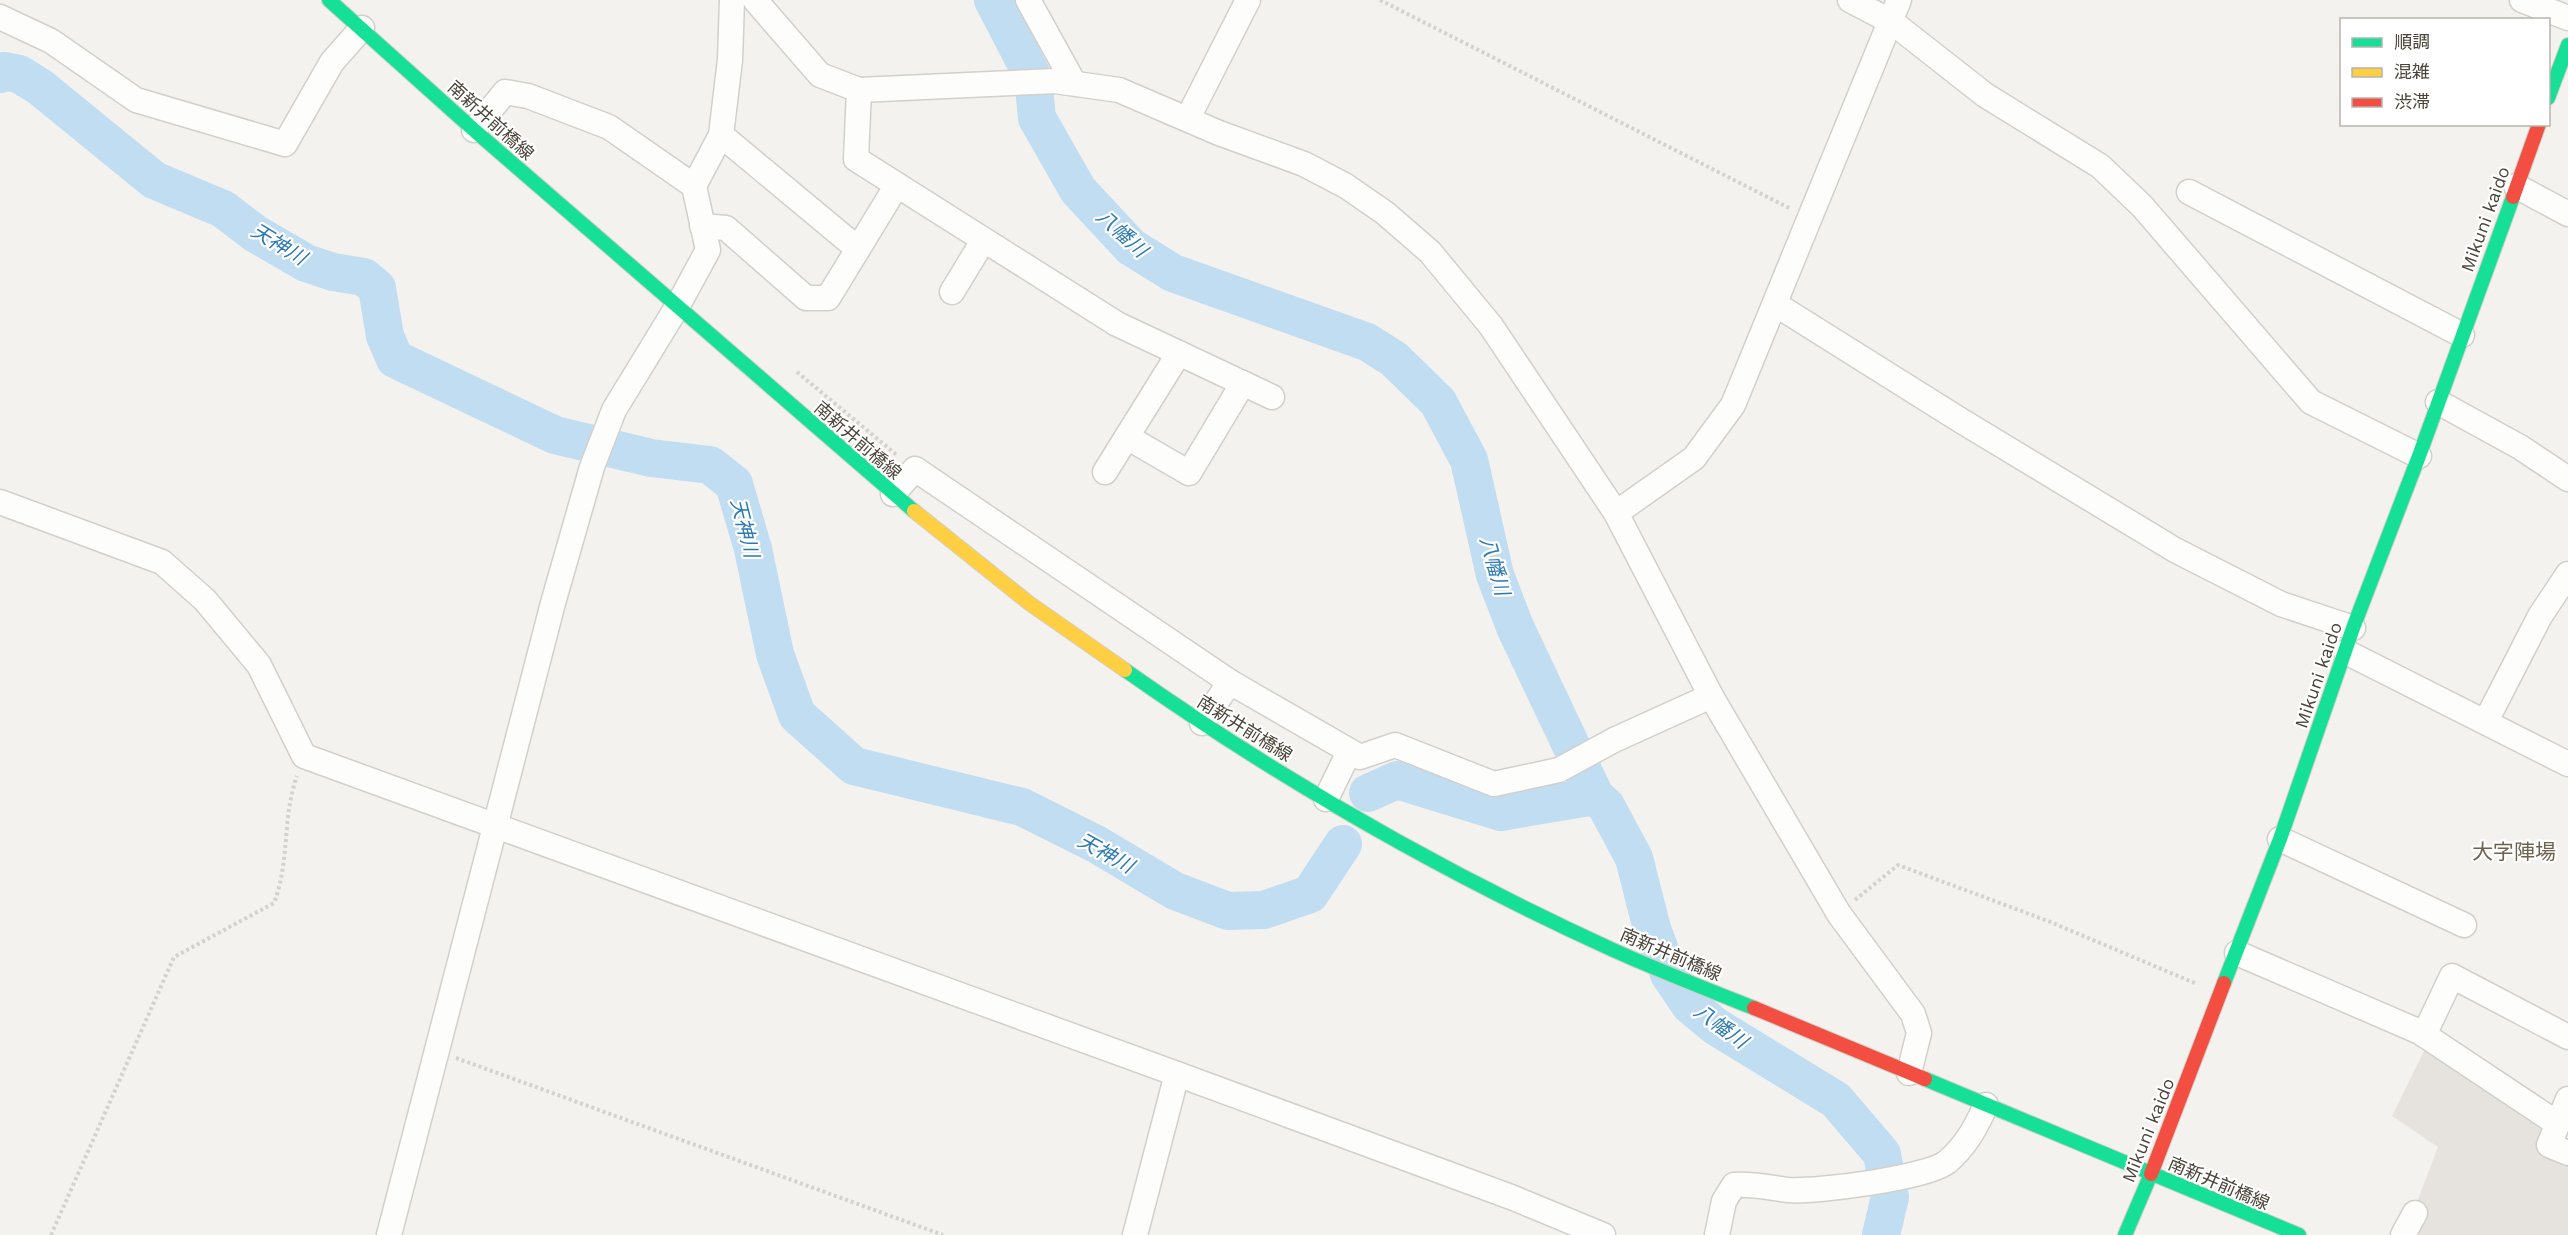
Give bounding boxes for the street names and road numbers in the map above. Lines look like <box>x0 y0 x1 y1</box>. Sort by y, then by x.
street label: 南新井前橋線 <box>444 76 538 164</box>
street label: Mikuni kaido <box>2456 163 2514 275</box>
street label: 南新井前橋線 <box>810 397 906 483</box>
street label: Mikuni kaido <box>2290 619 2346 731</box>
street label: 南新井前橋線 <box>1194 690 1296 766</box>
street label: 南新井前橋線 <box>1617 923 1725 985</box>
street label: Mikuni kaido <box>2118 1075 2178 1185</box>
street label: 南新井前橋線 <box>2165 1152 2273 1214</box>

